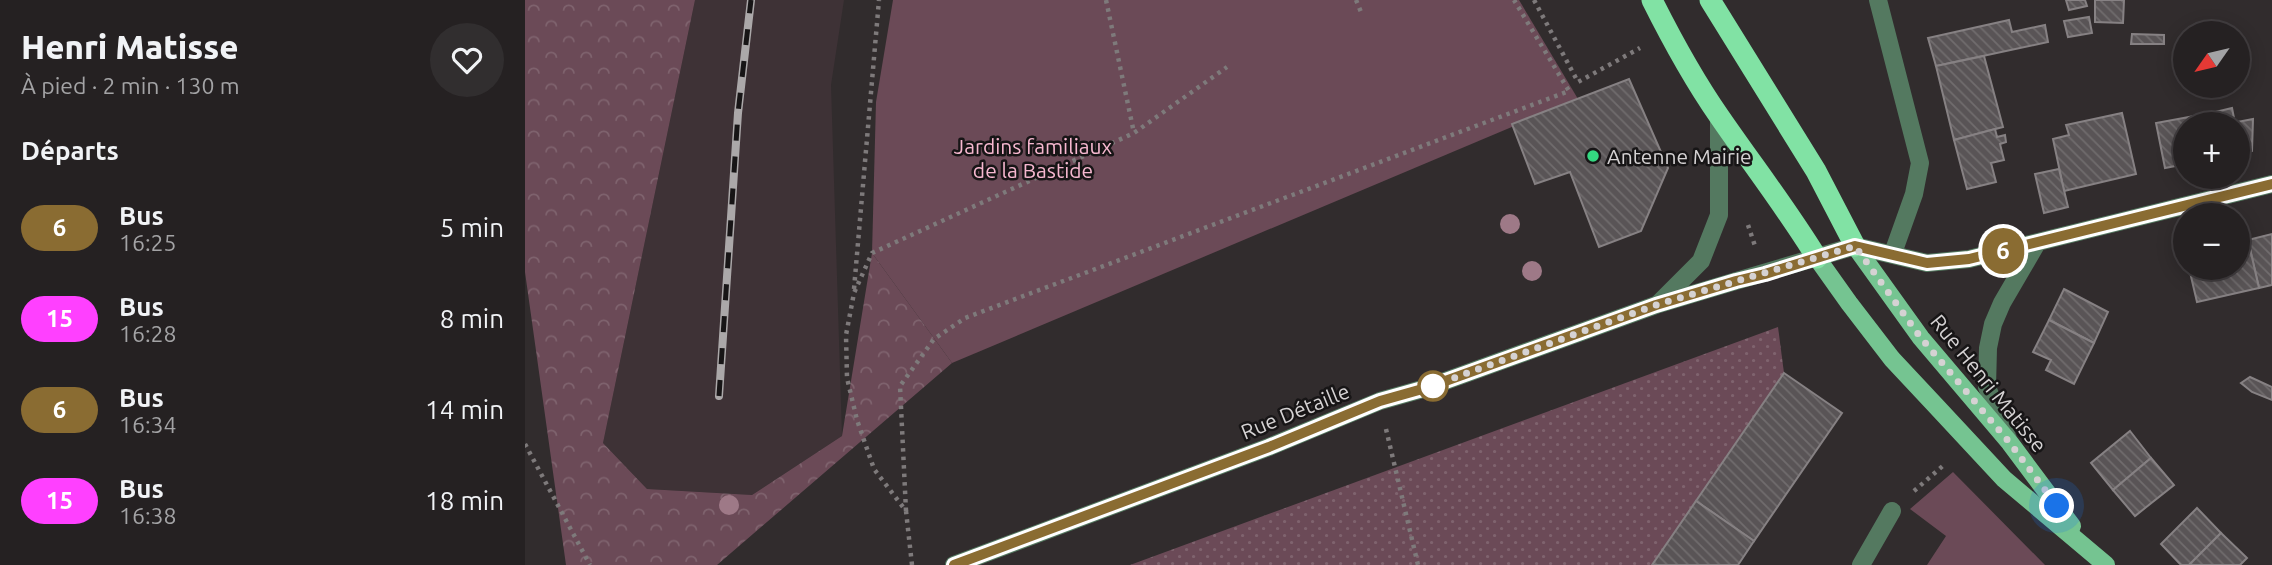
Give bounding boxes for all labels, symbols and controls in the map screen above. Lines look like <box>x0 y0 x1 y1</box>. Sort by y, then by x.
north arrow <box>2173 21 2251 98</box>
map controls <box>2173 21 2250 280</box>
button: heart <box>430 23 504 97</box>
text: Henri Matisse <box>21 28 239 65</box>
text: À pied · 2 min · 130 m <box>21 73 240 98</box>
button: + <box>2173 112 2250 189</box>
park label: Jardins familiaux de la Bastide <box>954 134 1113 182</box>
text: Départs <box>21 136 119 165</box>
place label: Antenne Mairie <box>1607 144 1752 168</box>
marker: Antenne Mairie <box>1585 148 1601 164</box>
text: Bus <box>119 201 164 230</box>
button: − <box>2173 203 2250 280</box>
text: 5 min <box>440 213 504 242</box>
text: 6 <box>53 214 66 241</box>
line badge: 6 <box>1980 228 2026 274</box>
text: 16:25 <box>119 230 177 255</box>
text: 6 <box>1996 237 2010 264</box>
text: Bus <box>119 292 164 321</box>
text: 8 min <box>440 304 504 333</box>
text: 15 <box>46 305 73 332</box>
street label: Rue Henri Matisse <box>1926 309 2052 457</box>
text: 16:28 <box>119 321 177 346</box>
unlabelled marker <box>1418 371 1448 401</box>
street label: Rue Détaille <box>1237 378 1353 444</box>
text: Bus <box>119 383 164 412</box>
text: 14 min <box>425 395 504 424</box>
text: 6 <box>53 396 66 423</box>
text: 16:34 <box>119 412 177 437</box>
text: Bus <box>119 474 164 503</box>
text: 18 min <box>425 486 504 515</box>
text: 15 <box>46 487 73 514</box>
your location <box>2039 488 2074 523</box>
text: 16:38 <box>119 503 177 528</box>

